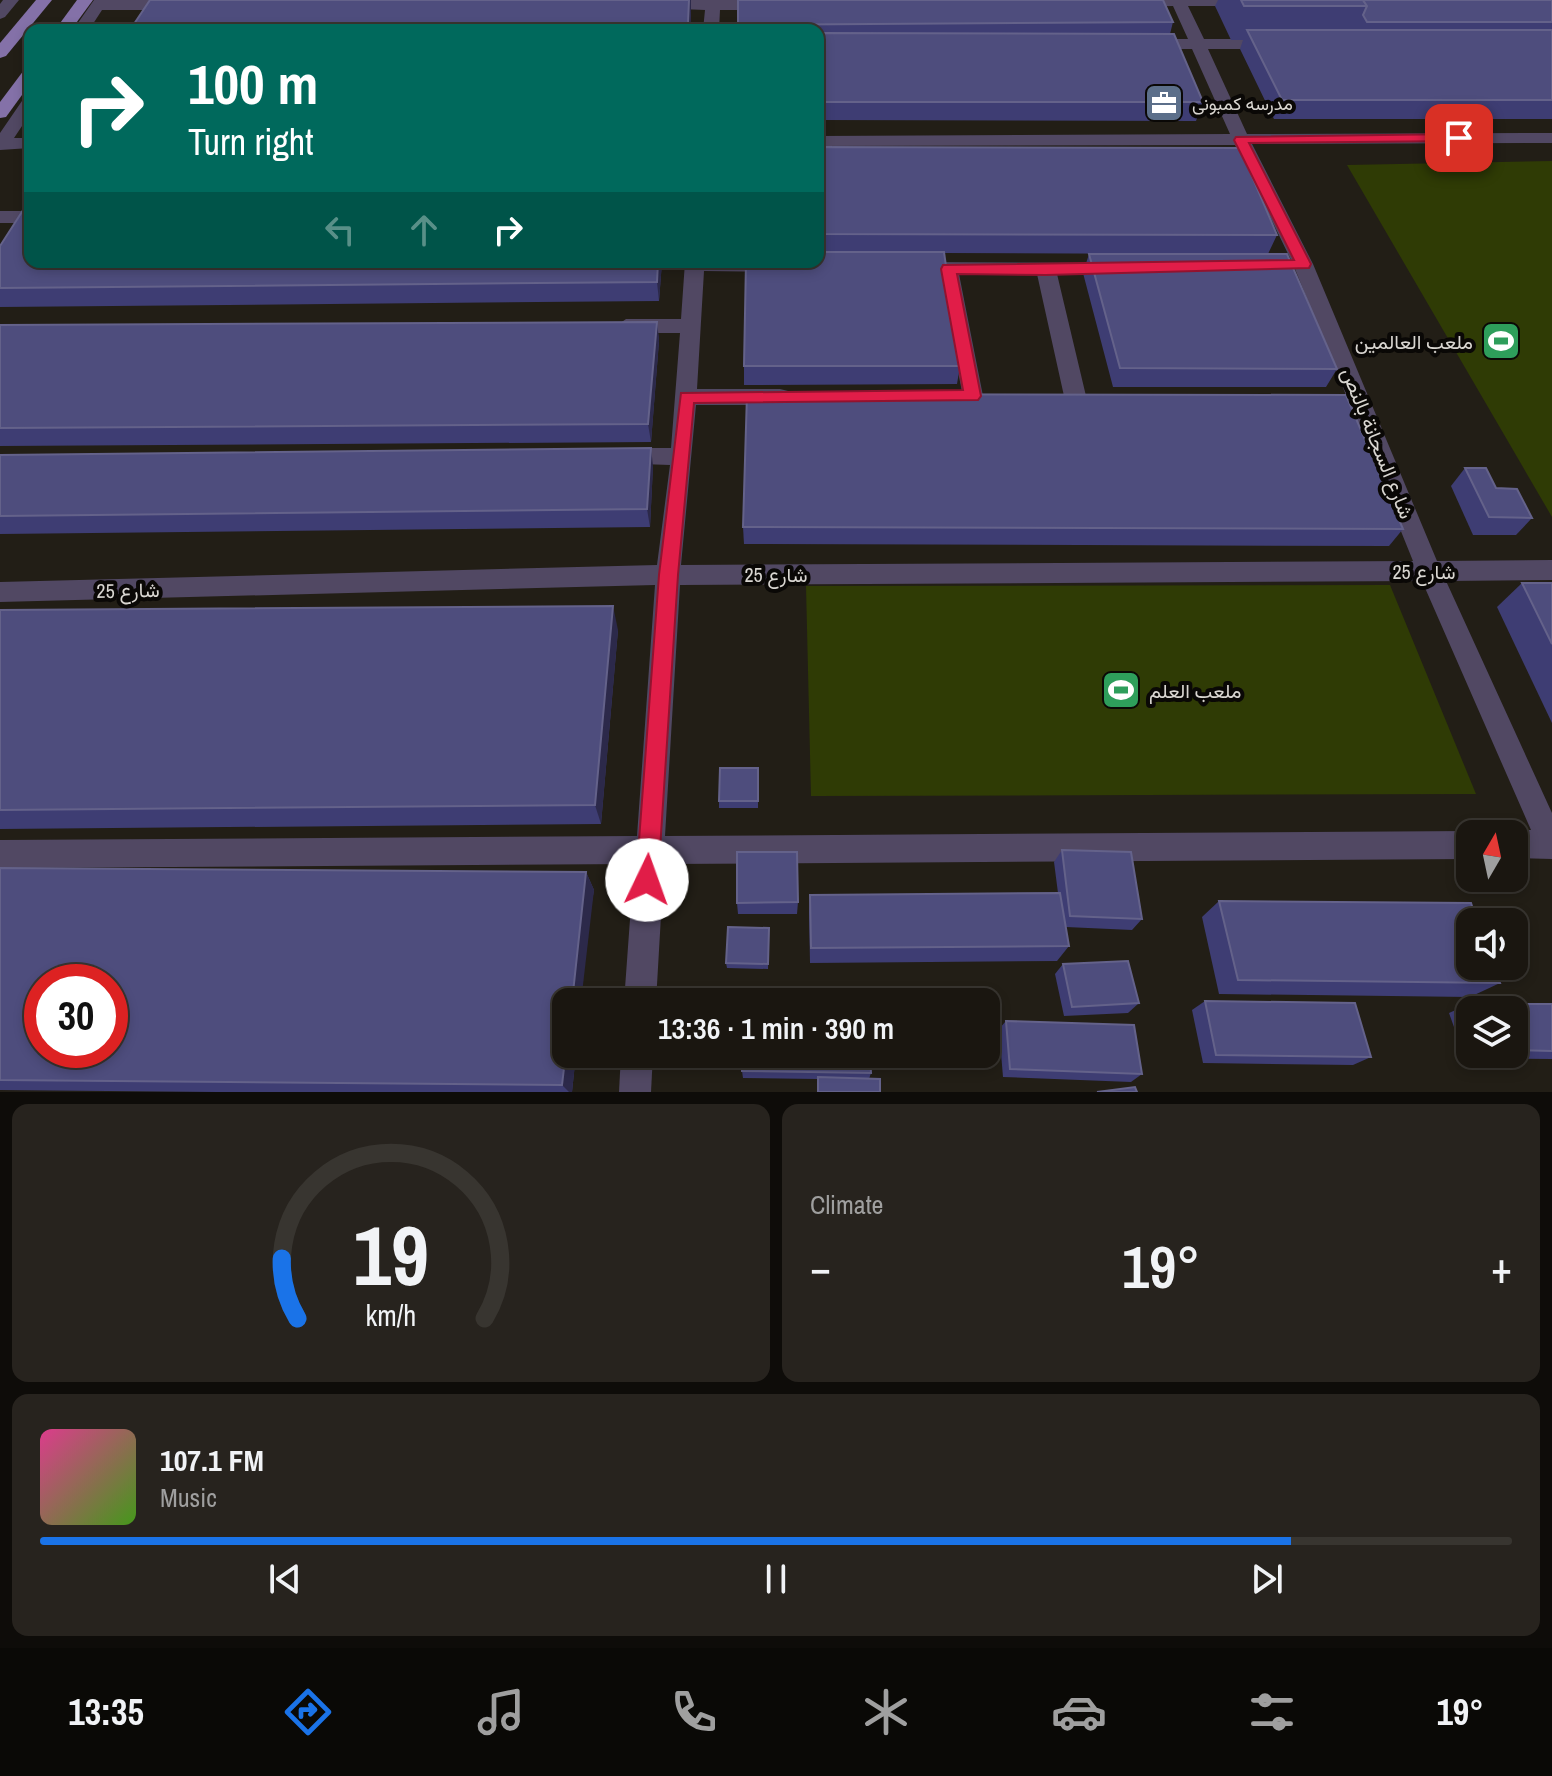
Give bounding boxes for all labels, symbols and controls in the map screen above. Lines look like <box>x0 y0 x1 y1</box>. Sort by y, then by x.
text: 100 m <box>188 46 318 121</box>
icon: right <box>56 56 160 160</box>
office icon: مدرسه كمبونى <box>1143 82 1185 124</box>
place label: مدرسه كمبونى <box>1192 91 1293 116</box>
pin <box>1425 104 1493 172</box>
icon: arrive <box>1437 116 1481 160</box>
text: Turn right <box>188 118 313 166</box>
icon: left <box>318 208 362 252</box>
icon: ahead <box>402 208 446 252</box>
icon: right <box>486 208 530 252</box>
sports icon: ملعب العالمين <box>1480 320 1522 362</box>
place label: ملعب العالمين <box>1355 328 1473 355</box>
street label: شارع السجانة بالنص <box>1334 363 1421 523</box>
street label: شارع 25 <box>1392 558 1456 586</box>
street label: شارع 25 <box>744 561 808 589</box>
street label: شارع 25 <box>96 576 160 605</box>
sports icon: ملعب العلم <box>1100 669 1142 711</box>
place label: ملعب العلم <box>1149 677 1242 704</box>
north arrow <box>1456 820 1528 892</box>
map controls <box>1456 820 1528 1068</box>
position arrow <box>605 838 689 922</box>
button: sound <box>1456 908 1528 980</box>
speed limit sign: 30 <box>24 964 128 1068</box>
button: layers <box>1456 996 1528 1068</box>
text: 13:36 · 1 min · 390 m <box>658 1008 894 1048</box>
text: Climate <box>810 1187 883 1222</box>
text: 19 <box>353 1199 429 1311</box>
text: 19° <box>1122 1226 1200 1307</box>
text: − <box>810 1237 831 1297</box>
text: + <box>1491 1237 1512 1297</box>
text: km/h <box>366 1296 416 1335</box>
text: 107.1 FM <box>160 1440 264 1480</box>
text: Music <box>160 1480 217 1515</box>
icon: previous <box>263 1557 307 1601</box>
icon: pause <box>754 1557 798 1601</box>
icon: next <box>1245 1557 1289 1601</box>
icon: directions <box>280 1684 336 1740</box>
icon: music <box>473 1684 529 1740</box>
icon: phone <box>666 1684 722 1740</box>
icon: climate <box>858 1684 914 1740</box>
icon: car <box>1051 1684 1107 1740</box>
icon: filters <box>1244 1684 1300 1740</box>
text: 13:35 <box>68 1688 144 1736</box>
text: 19° <box>1436 1688 1484 1736</box>

